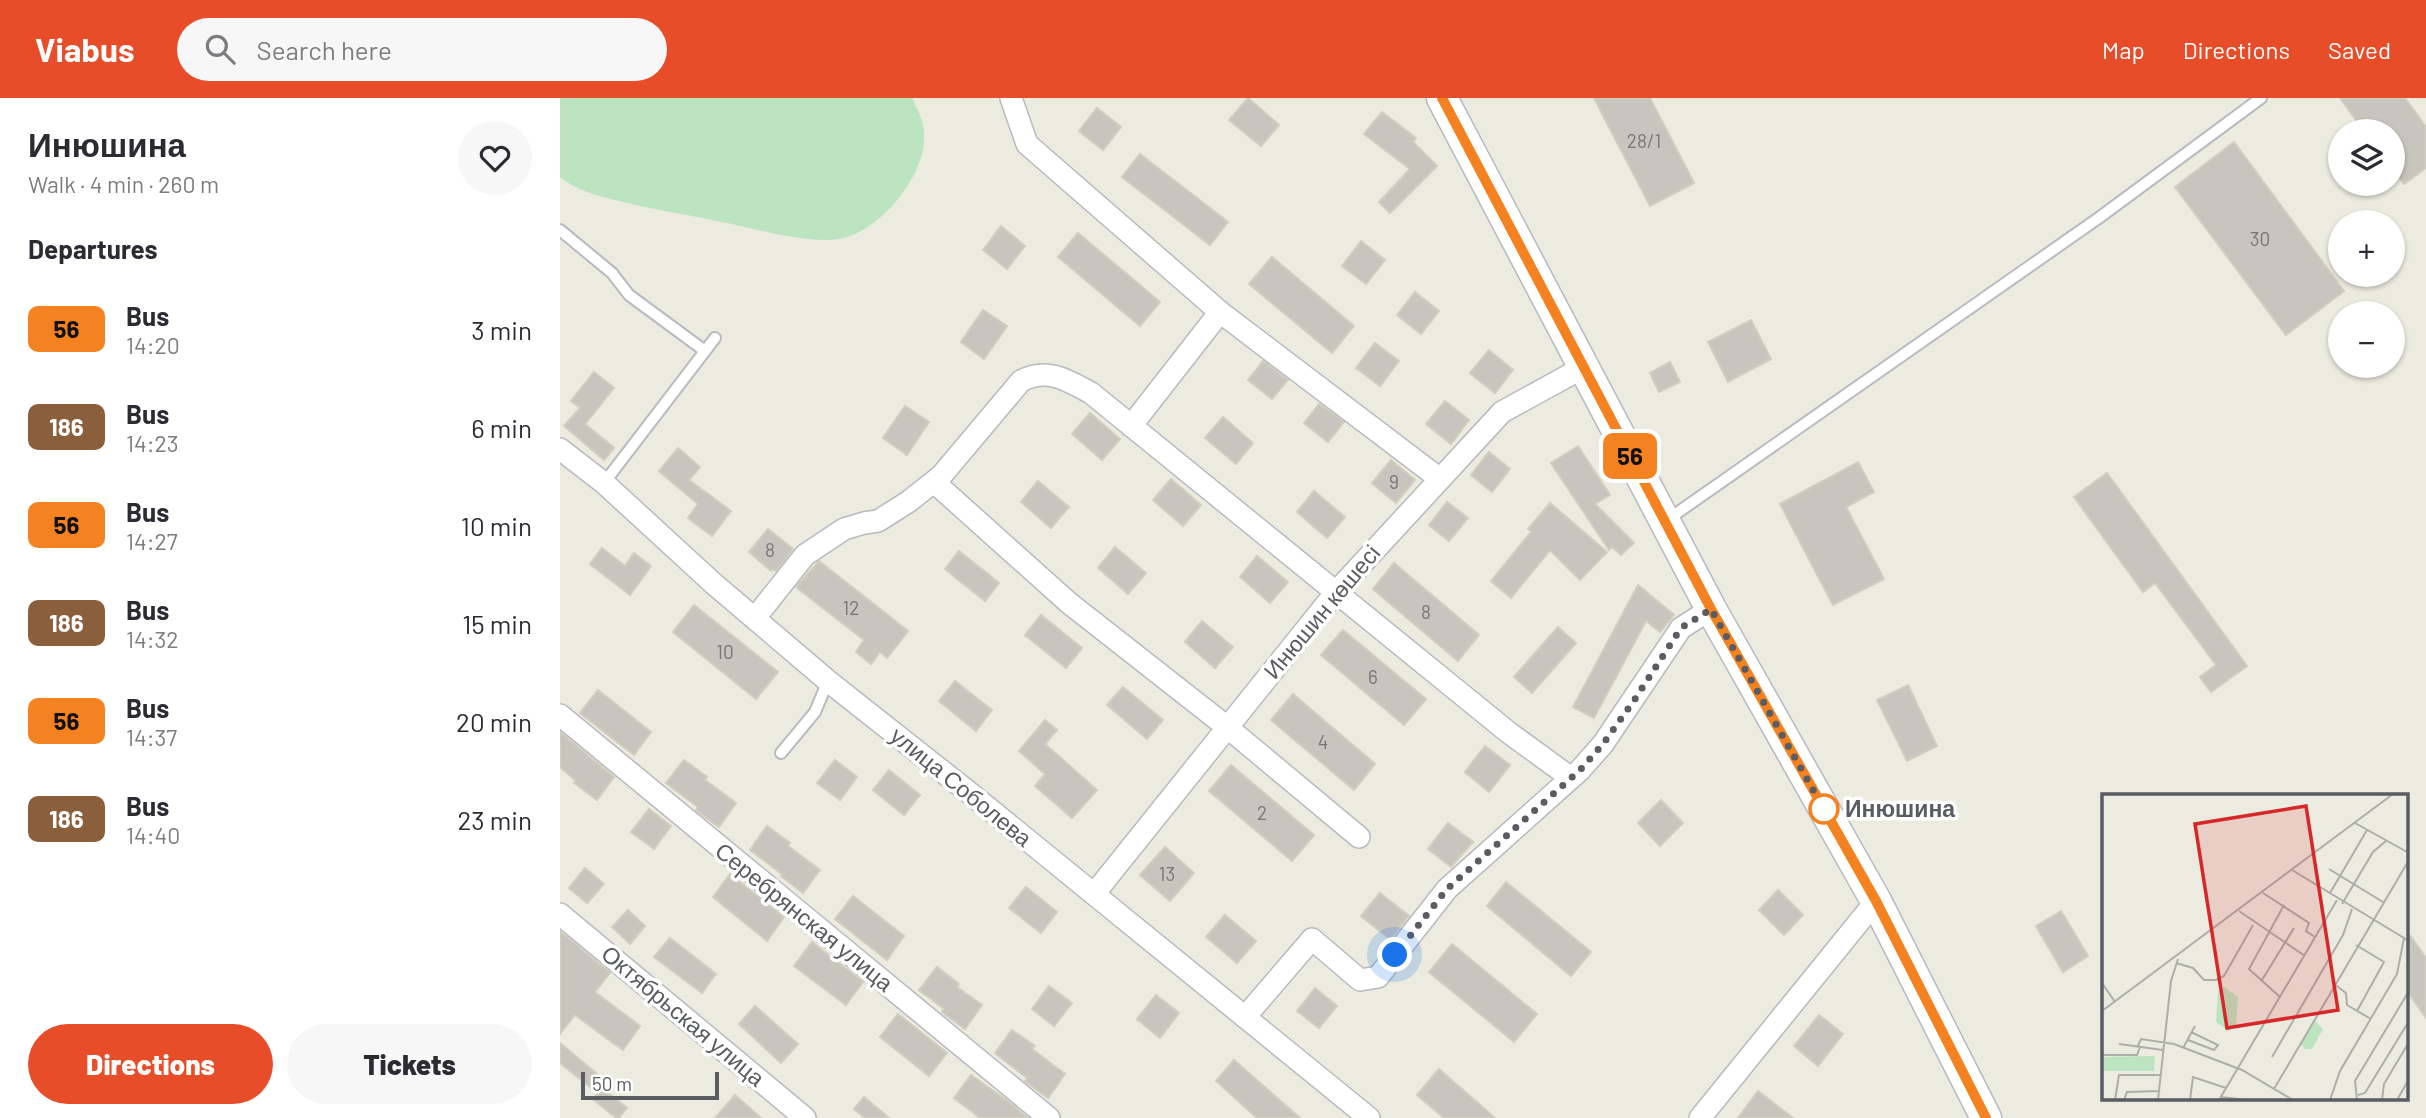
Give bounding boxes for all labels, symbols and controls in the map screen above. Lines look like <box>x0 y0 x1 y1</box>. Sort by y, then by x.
search box <box>177 18 667 81</box>
text: Viabus <box>35 29 135 69</box>
icon: search <box>201 30 239 68</box>
text: Search here <box>257 34 392 65</box>
text: Map <box>2102 35 2145 64</box>
text: Directions <box>2183 35 2290 64</box>
text: Saved <box>2328 35 2391 64</box>
map controls <box>2328 119 2405 378</box>
button: layers <box>2328 119 2405 196</box>
button: heart <box>458 121 532 195</box>
text: Инюшина <box>28 124 186 164</box>
house number: 28/1 <box>1627 129 1661 152</box>
text: Walk · 4 min · 260 m <box>28 170 219 198</box>
button: + <box>2328 210 2405 287</box>
house number: 30 <box>2250 227 2270 250</box>
text: Departures <box>28 233 158 264</box>
text: Bus <box>126 300 169 331</box>
button: − <box>2328 301 2405 378</box>
text: 56 <box>54 314 79 343</box>
text: 3 min <box>471 314 532 345</box>
text: 14:20 <box>126 331 180 359</box>
text: Bus <box>126 398 169 429</box>
text: 186 <box>49 412 84 441</box>
text: 6 min <box>471 412 532 443</box>
text: 14:23 <box>126 429 179 457</box>
line badge: 56 <box>1598 433 1662 479</box>
text: 56 <box>1617 441 1643 470</box>
house number: 9 <box>1389 470 1399 493</box>
text: Bus <box>126 496 169 527</box>
text: 56 <box>54 510 79 539</box>
text: 10 min <box>461 510 532 541</box>
text: 14:27 <box>126 527 178 555</box>
house number: 8 <box>765 538 775 561</box>
street label: Инюшин көшесі <box>1257 539 1385 684</box>
text: Bus <box>126 594 169 625</box>
house number: 12 <box>843 596 859 619</box>
house number: 8 <box>1421 600 1431 623</box>
text: 186 <box>49 608 84 637</box>
text: 15 min <box>462 608 532 639</box>
text: 14:32 <box>126 625 179 653</box>
house number: 10 <box>716 640 734 663</box>
house number: 6 <box>1368 665 1378 688</box>
text: Bus <box>126 692 169 723</box>
text: 56 <box>54 706 79 735</box>
text: 20 min <box>456 706 532 737</box>
street label: улица Соболева <box>885 721 1038 852</box>
text: 14:37 <box>126 723 177 751</box>
house number: 4 <box>1318 730 1328 753</box>
text: Bus <box>126 790 169 821</box>
marker: Инюшина <box>1809 794 1839 824</box>
place label: Инюшина <box>1845 794 1955 822</box>
inset map <box>2102 794 2408 1100</box>
house number: 2 <box>1257 801 1267 824</box>
text: 186 <box>49 804 84 833</box>
text: 23 min <box>457 804 532 835</box>
text: 14:40 <box>126 821 180 849</box>
street label: Серебрянская улица <box>710 836 899 997</box>
house number: 13 <box>1159 862 1175 885</box>
your location <box>1377 937 1412 972</box>
street label: Октябрьская улица <box>596 939 771 1092</box>
button: Directions <box>28 1024 273 1104</box>
button: Tickets <box>287 1024 532 1104</box>
scale bar <box>581 1069 719 1101</box>
text: 50 m <box>592 1072 632 1095</box>

